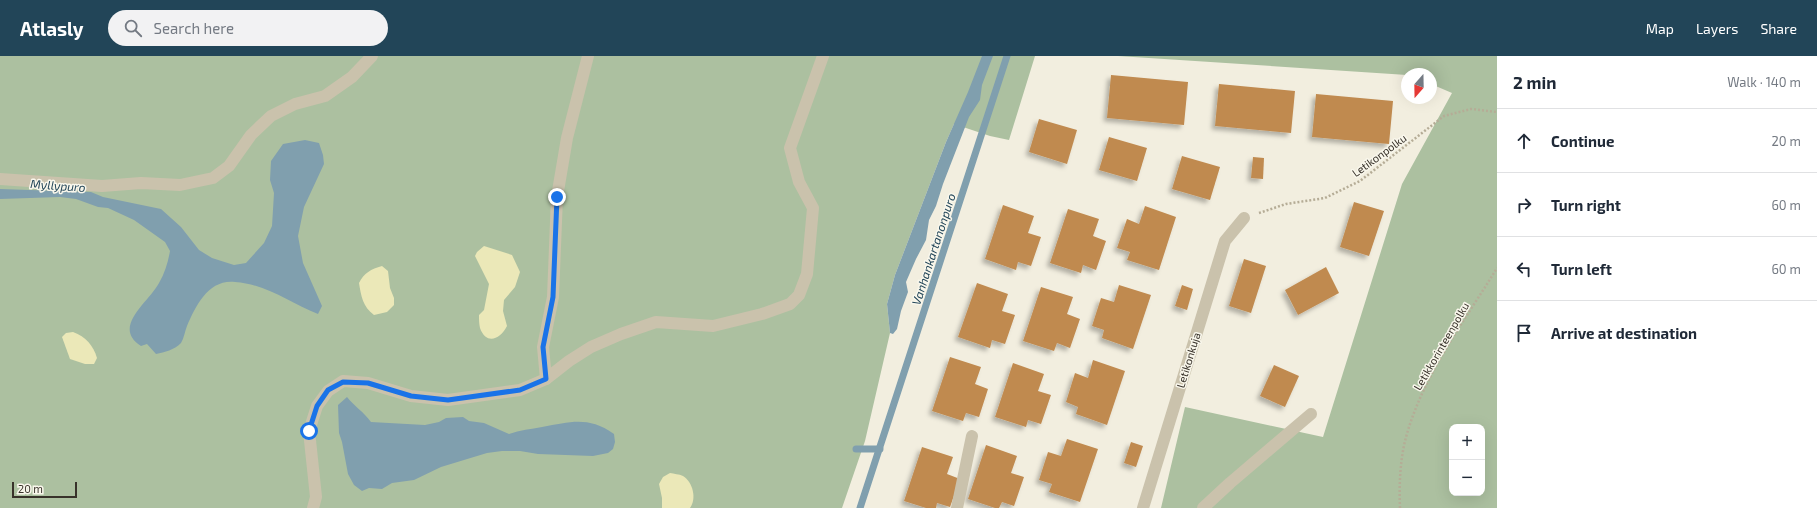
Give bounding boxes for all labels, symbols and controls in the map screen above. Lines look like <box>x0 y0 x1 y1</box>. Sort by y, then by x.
search box <box>108 10 388 46</box>
text: Atlasly <box>20 17 84 40</box>
icon: search <box>122 17 144 39</box>
text: Search here <box>154 19 234 37</box>
text: Map <box>1646 20 1674 37</box>
text: Layers <box>1696 20 1738 37</box>
text: Share <box>1760 20 1797 37</box>
north arrow <box>1401 68 1437 104</box>
text: 2 min <box>1513 72 1556 92</box>
text: Walk · 140 m <box>1727 74 1801 90</box>
icon: ahead <box>1513 130 1535 152</box>
street label: Letikonpolku <box>1349 131 1409 179</box>
text: Continue <box>1551 132 1614 150</box>
text: 20 m <box>1772 133 1801 149</box>
water label: Myllypuro <box>30 176 86 195</box>
route end <box>548 188 566 206</box>
water label: Vanhankartanonpuro <box>908 191 958 307</box>
icon: right <box>1513 194 1535 216</box>
text: Turn right <box>1551 196 1621 214</box>
text: 60 m <box>1771 197 1801 213</box>
icon: left <box>1513 258 1535 280</box>
text: Turn left <box>1551 260 1612 278</box>
text: 60 m <box>1771 261 1801 277</box>
street label: Letikkorinteenpolku <box>1411 300 1471 392</box>
icon: arrive <box>1513 322 1535 344</box>
text: Arrive at destination <box>1551 324 1697 342</box>
street label: Letikonkuja <box>1173 331 1204 390</box>
route start <box>300 422 318 440</box>
map controls <box>1449 424 1485 496</box>
button: + <box>1449 424 1485 460</box>
button: − <box>1449 460 1485 496</box>
scale bar <box>12 480 77 499</box>
text: 20 m <box>18 482 43 495</box>

